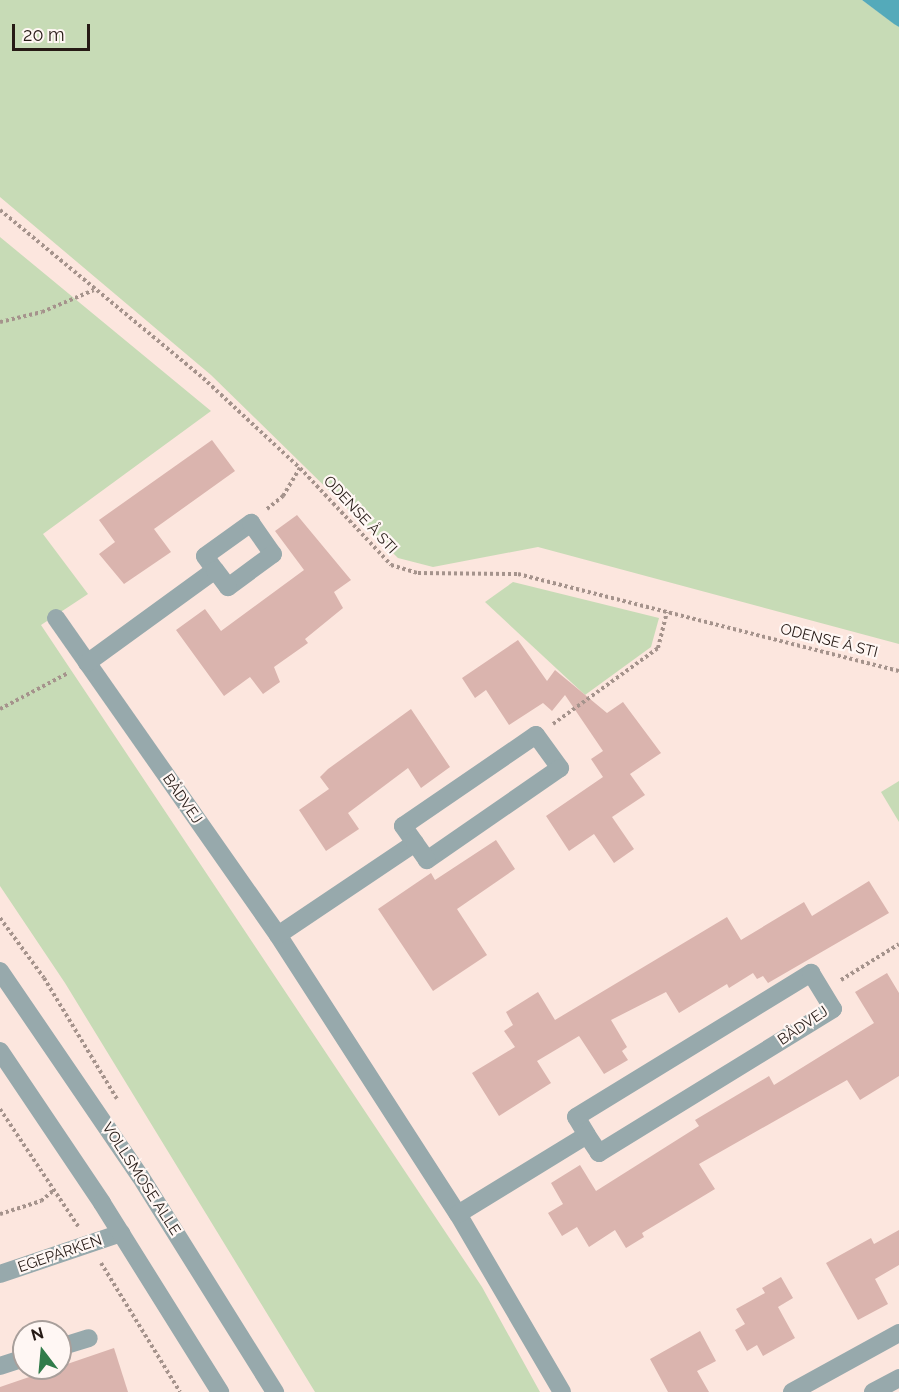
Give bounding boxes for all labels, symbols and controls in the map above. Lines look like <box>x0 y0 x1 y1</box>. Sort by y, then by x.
scale bar <box>15 12 93 50</box>
text: 20 m <box>23 24 65 45</box>
street label: ODENSE Å STI <box>319 472 401 558</box>
street label: ODENSE Å STI <box>778 620 880 662</box>
street label: BÅDVEJ <box>158 771 206 827</box>
street label: BÅDVEJ <box>774 1003 832 1049</box>
street label: VOLLSMOSE ALLE <box>98 1119 184 1239</box>
street label: EGEPARKEN <box>16 1231 104 1277</box>
north arrow <box>12 1320 72 1380</box>
text: N <box>29 1323 46 1345</box>

